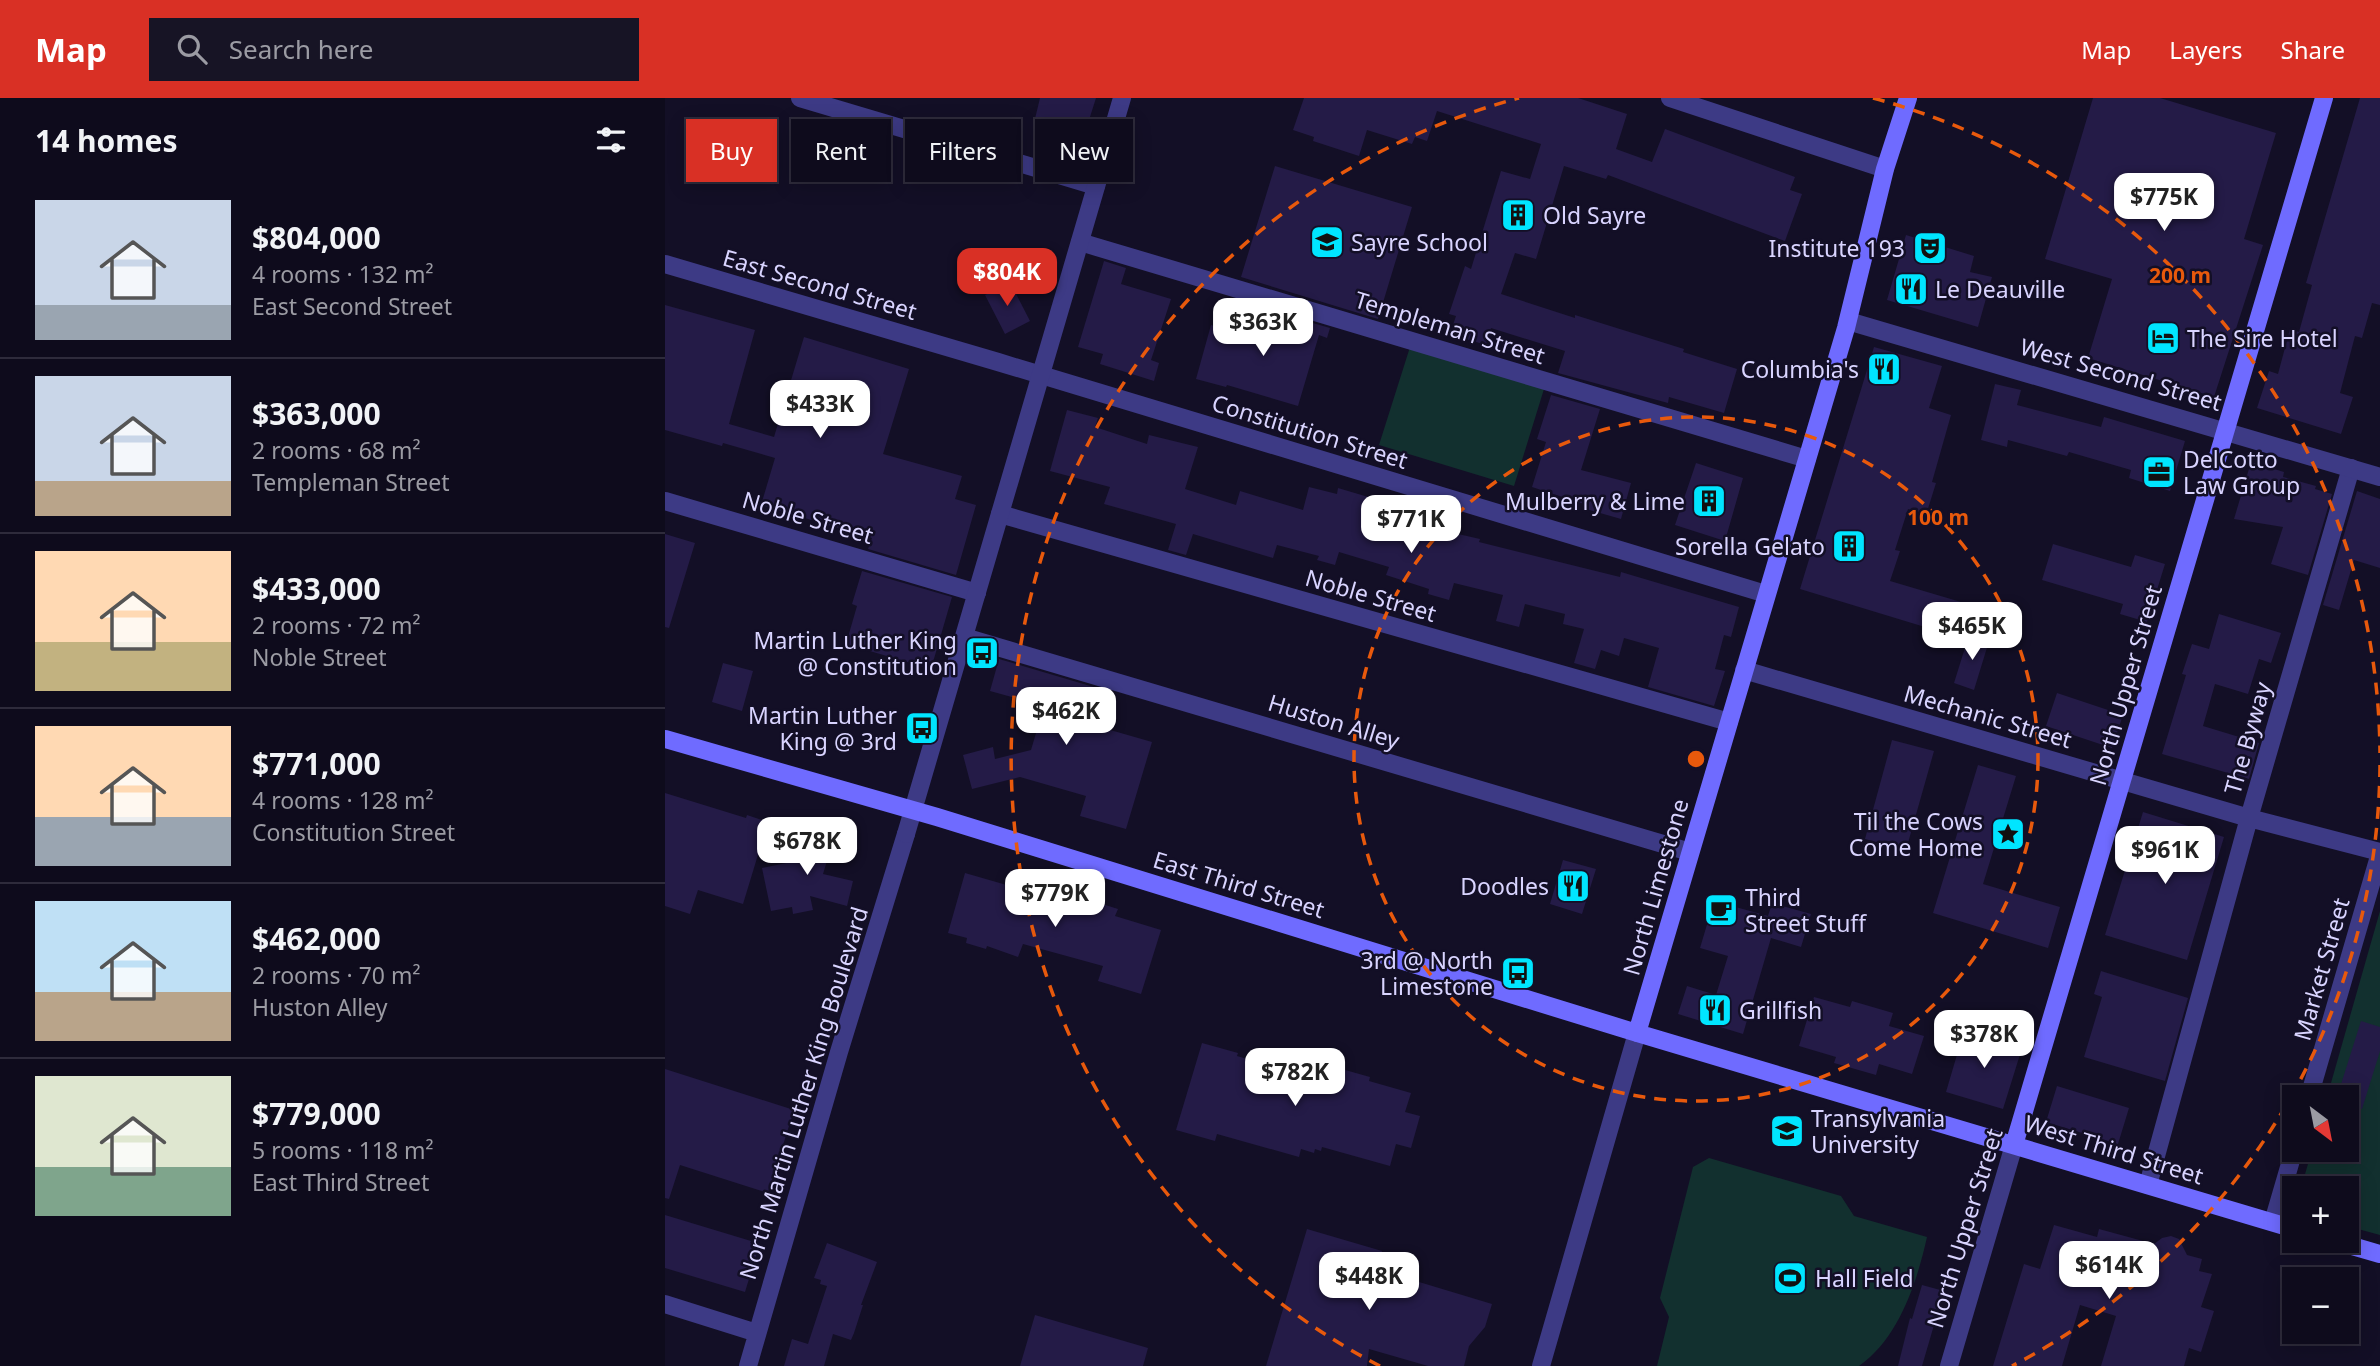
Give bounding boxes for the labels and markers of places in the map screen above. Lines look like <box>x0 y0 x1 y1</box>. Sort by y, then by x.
pin: $775K <box>2115 174 2213 233</box>
building icon: Old Sayre <box>1499 196 1537 234</box>
place label: Old Sayre <box>1543 199 1646 231</box>
school or university icon: Sayre School <box>1308 223 1346 261</box>
place label: Sayre School <box>1351 226 1488 258</box>
theatre icon: Institute 193 <box>1911 229 1949 267</box>
place label: Institute 193 <box>1768 232 1905 264</box>
pin: $804K <box>958 248 1056 308</box>
restaurant icon: Le Deauville <box>1892 270 1930 308</box>
place label: Le Deauville <box>1935 273 2065 305</box>
pin: $363K <box>1214 299 1312 358</box>
hotel icon: The Sire Hotel <box>2144 319 2182 357</box>
place label: The Sire Hotel <box>2187 322 2338 354</box>
restaurant icon: Columbia's <box>1865 350 1903 388</box>
place label: Columbia's <box>1741 353 1859 385</box>
pin: $433K <box>771 380 869 440</box>
place label: DelCotto Law Group <box>2183 443 2300 501</box>
office icon: DelCotto Law Group <box>2140 453 2178 491</box>
building icon: Mulberry & Lime <box>1690 482 1728 520</box>
place label: Mulberry & Lime <box>1505 485 1685 517</box>
pin: $771K <box>1362 496 1460 555</box>
building icon: Sorella Gelato <box>1830 527 1868 565</box>
place label: Sorella Gelato <box>1675 530 1825 562</box>
pin: $465K <box>1923 602 2021 662</box>
place label: Martin Luther King @ Constitution <box>754 624 957 682</box>
bus stop icon: Martin Luther King @ Constitution <box>963 634 1001 672</box>
pin: $462K <box>1017 688 1115 747</box>
place label: Martin Luther King @ 3rd <box>748 699 897 757</box>
bus stop icon: Martin Luther King @ 3rd <box>903 709 941 747</box>
centre of rings <box>1684 747 1708 771</box>
place label: Til the Cows Come Home <box>1849 805 1983 863</box>
place icon: Til the Cows Come Home <box>1989 815 2027 853</box>
pin: $678K <box>758 818 856 877</box>
pin: $961K <box>2116 826 2214 886</box>
restaurant icon: Doodles <box>1554 867 1592 905</box>
pin: $779K <box>1006 870 1104 929</box>
place label: Doodles <box>1460 870 1549 902</box>
place label: Third Street Stuff <box>1745 881 1867 939</box>
cafe icon: Third Street Stuff <box>1702 891 1740 929</box>
place label: 3rd @ North Limestone <box>1361 944 1493 1002</box>
bus stop icon: 3rd @ North Limestone <box>1499 954 1537 992</box>
restaurant icon: Grillfish <box>1696 991 1734 1029</box>
place label: Grillfish <box>1739 994 1822 1026</box>
pin: $378K <box>1935 1010 2033 1070</box>
pin: $782K <box>1246 1048 1344 1108</box>
place label: Transylvania University <box>1811 1102 1945 1160</box>
school or university icon: Transylvania University <box>1768 1112 1806 1150</box>
pin: $614K <box>2060 1242 2158 1301</box>
pin: $448K <box>1320 1252 1418 1312</box>
sports icon: Hall Field <box>1771 1259 1809 1297</box>
place label: Hall Field <box>1815 1262 1914 1294</box>

